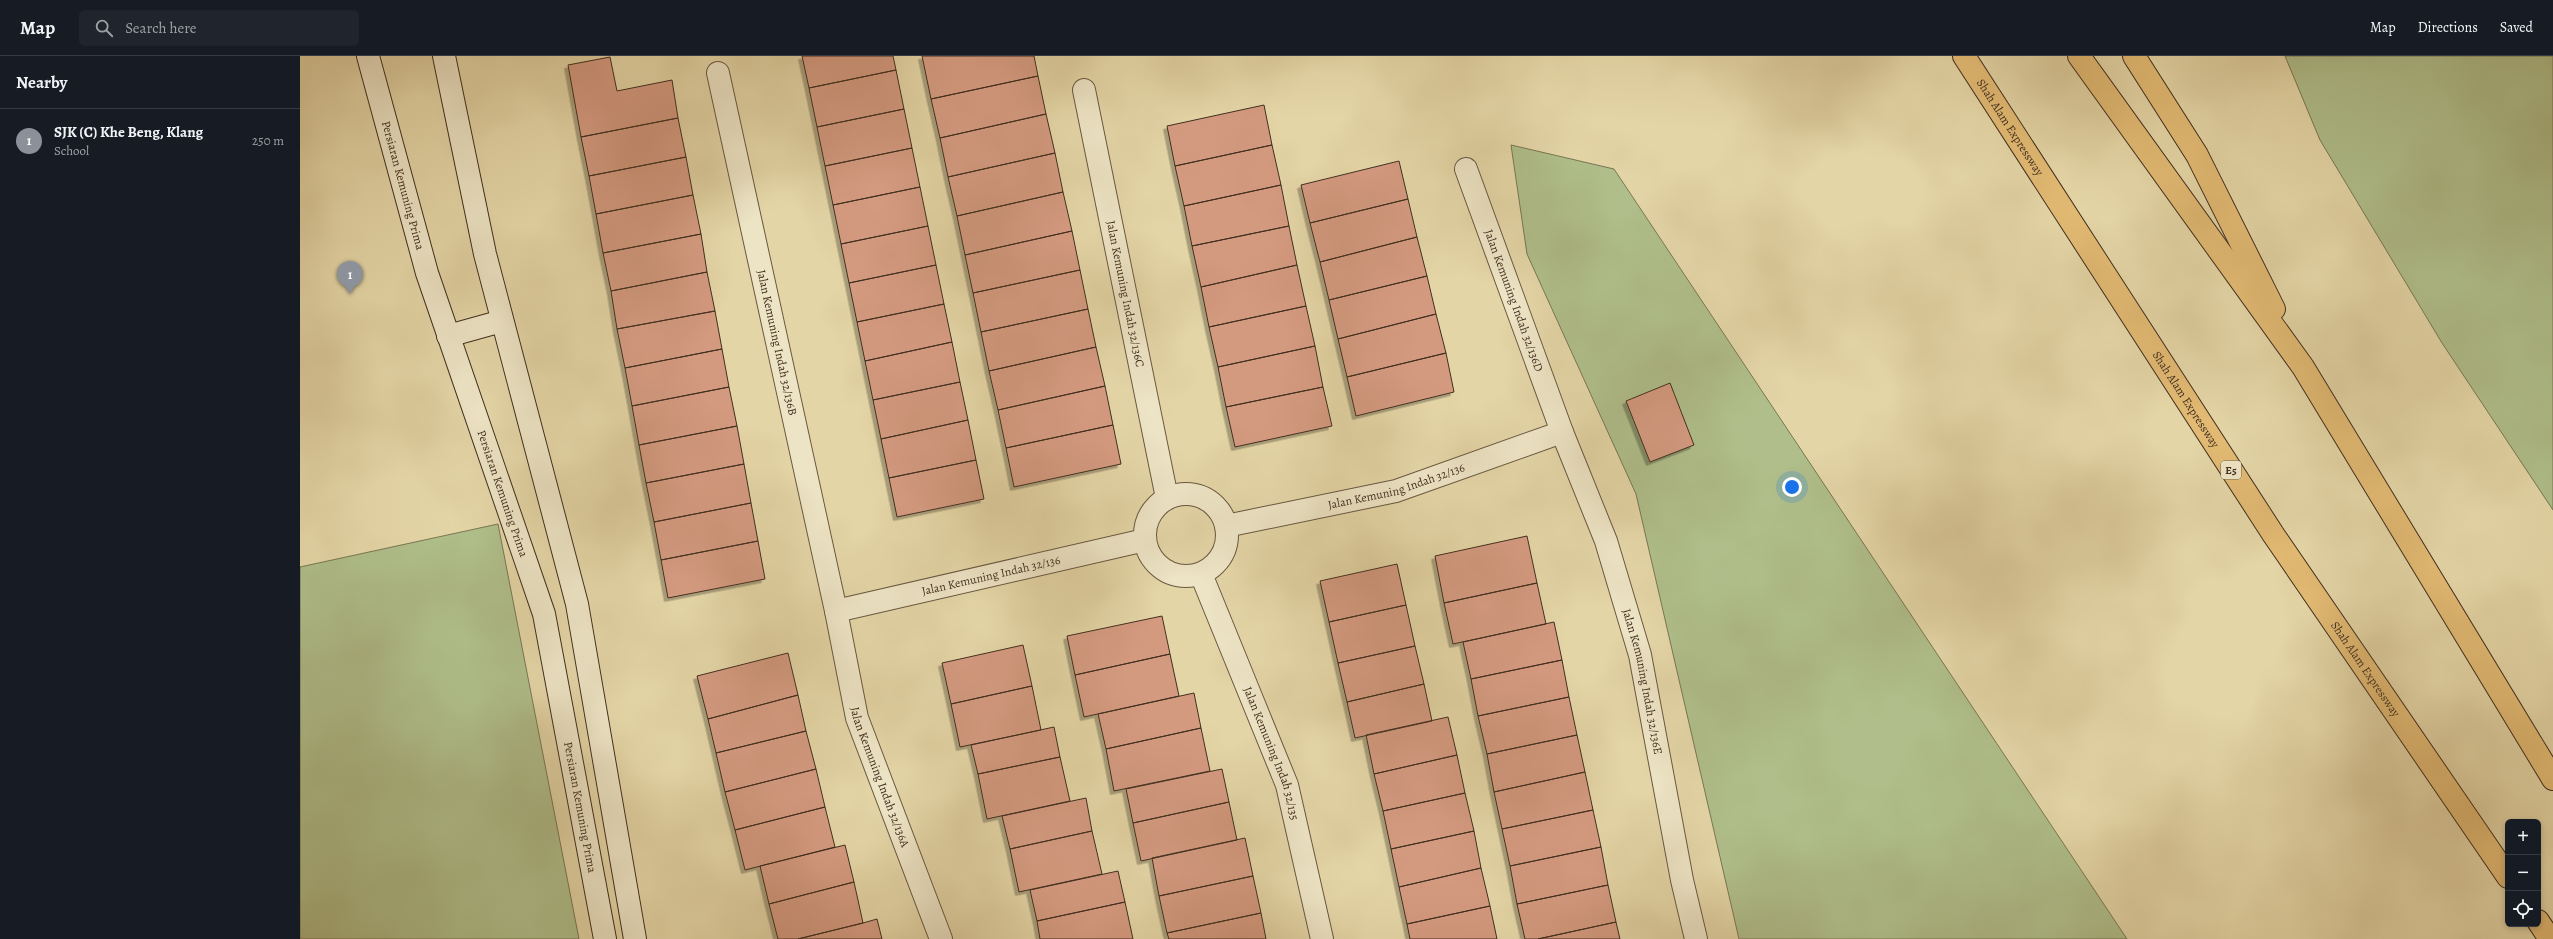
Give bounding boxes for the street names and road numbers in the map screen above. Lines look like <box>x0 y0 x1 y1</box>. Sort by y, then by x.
street label: Shah Alam Expressway <box>1973 76 2048 179</box>
street label: Persiaran Kemuning Prima <box>378 119 428 252</box>
street label: Jalan Kemuning Indah 32/136C <box>1103 219 1148 369</box>
street label: Jalan Kemuning Indah 32/136D <box>1481 227 1547 374</box>
street label: Jalan Kemuning Indah 32/136B <box>753 268 801 417</box>
street label: Shah Alam Expressway <box>2149 348 2224 452</box>
street label: Persiaran Kemuning Prima <box>474 428 532 559</box>
street label: Jalan Kemuning Indah 32/136 <box>1326 459 1467 513</box>
road number: E5 <box>2221 461 2241 479</box>
street label: Jalan Kemuning Indah 32/136 <box>920 552 1062 599</box>
street label: Jalan Kemuning Indah 32/136E <box>1619 607 1666 756</box>
street label: Shah Alam Expressway <box>2327 618 2404 721</box>
street label: Jalan Kemuning Indah 32/135 <box>1240 684 1303 822</box>
street label: Jalan Kemuning Indah 32/136A <box>847 706 914 850</box>
street label: Persiaran Kemuning Prima <box>560 740 600 874</box>

